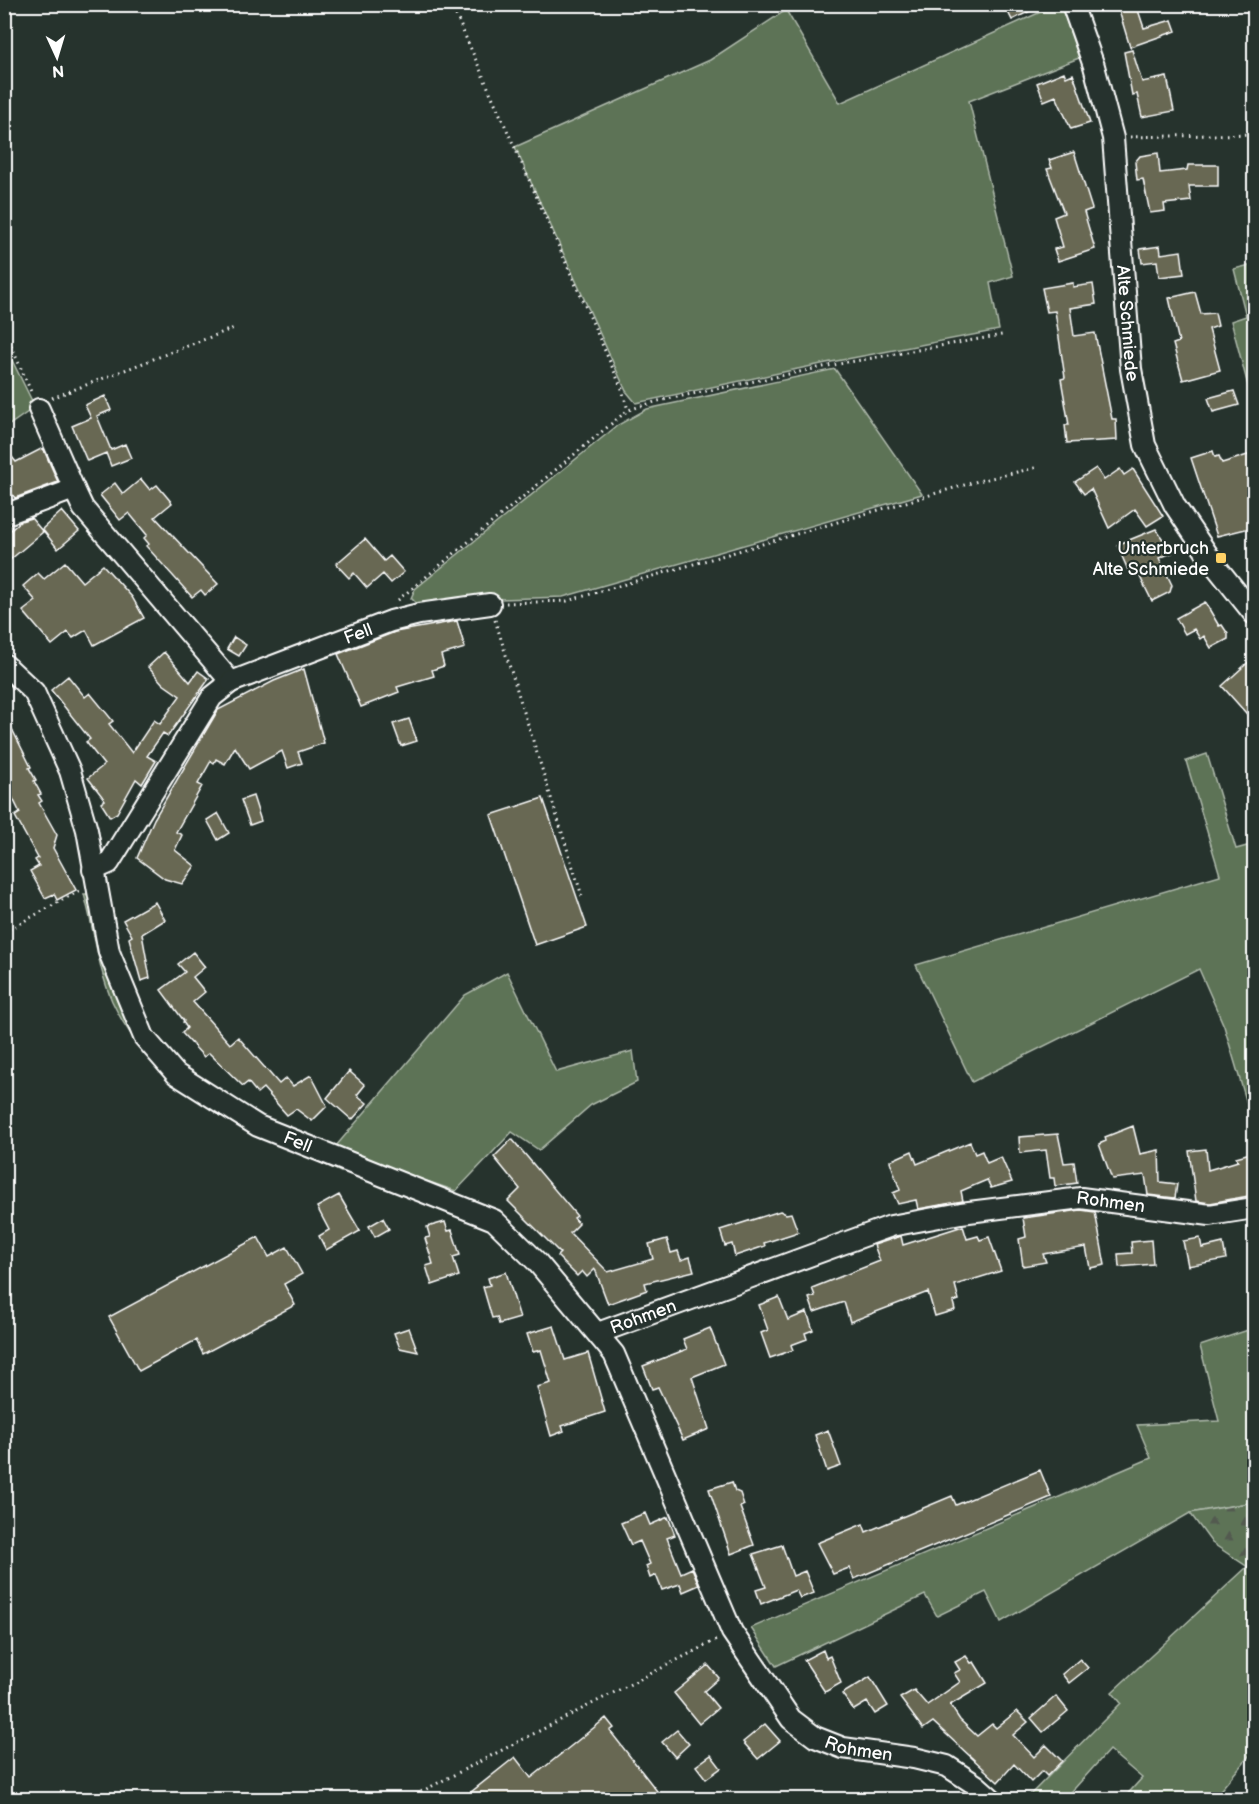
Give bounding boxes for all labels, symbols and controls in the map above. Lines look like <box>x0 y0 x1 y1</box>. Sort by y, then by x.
north arrow <box>27 27 87 87</box>
text: N <box>51 61 65 80</box>
street label: Alte Schmiede <box>1112 264 1144 383</box>
place label: Unterbruch Alte Schmiede <box>1093 538 1209 580</box>
marker: Unterbruch Alte Schmiede <box>1214 551 1228 565</box>
street label: Fell <box>341 619 375 649</box>
street label: Fell <box>280 1127 315 1157</box>
street label: Rohmen <box>1075 1187 1146 1217</box>
street label: Rohmen <box>607 1295 679 1338</box>
street label: Rohmen <box>822 1731 894 1765</box>

